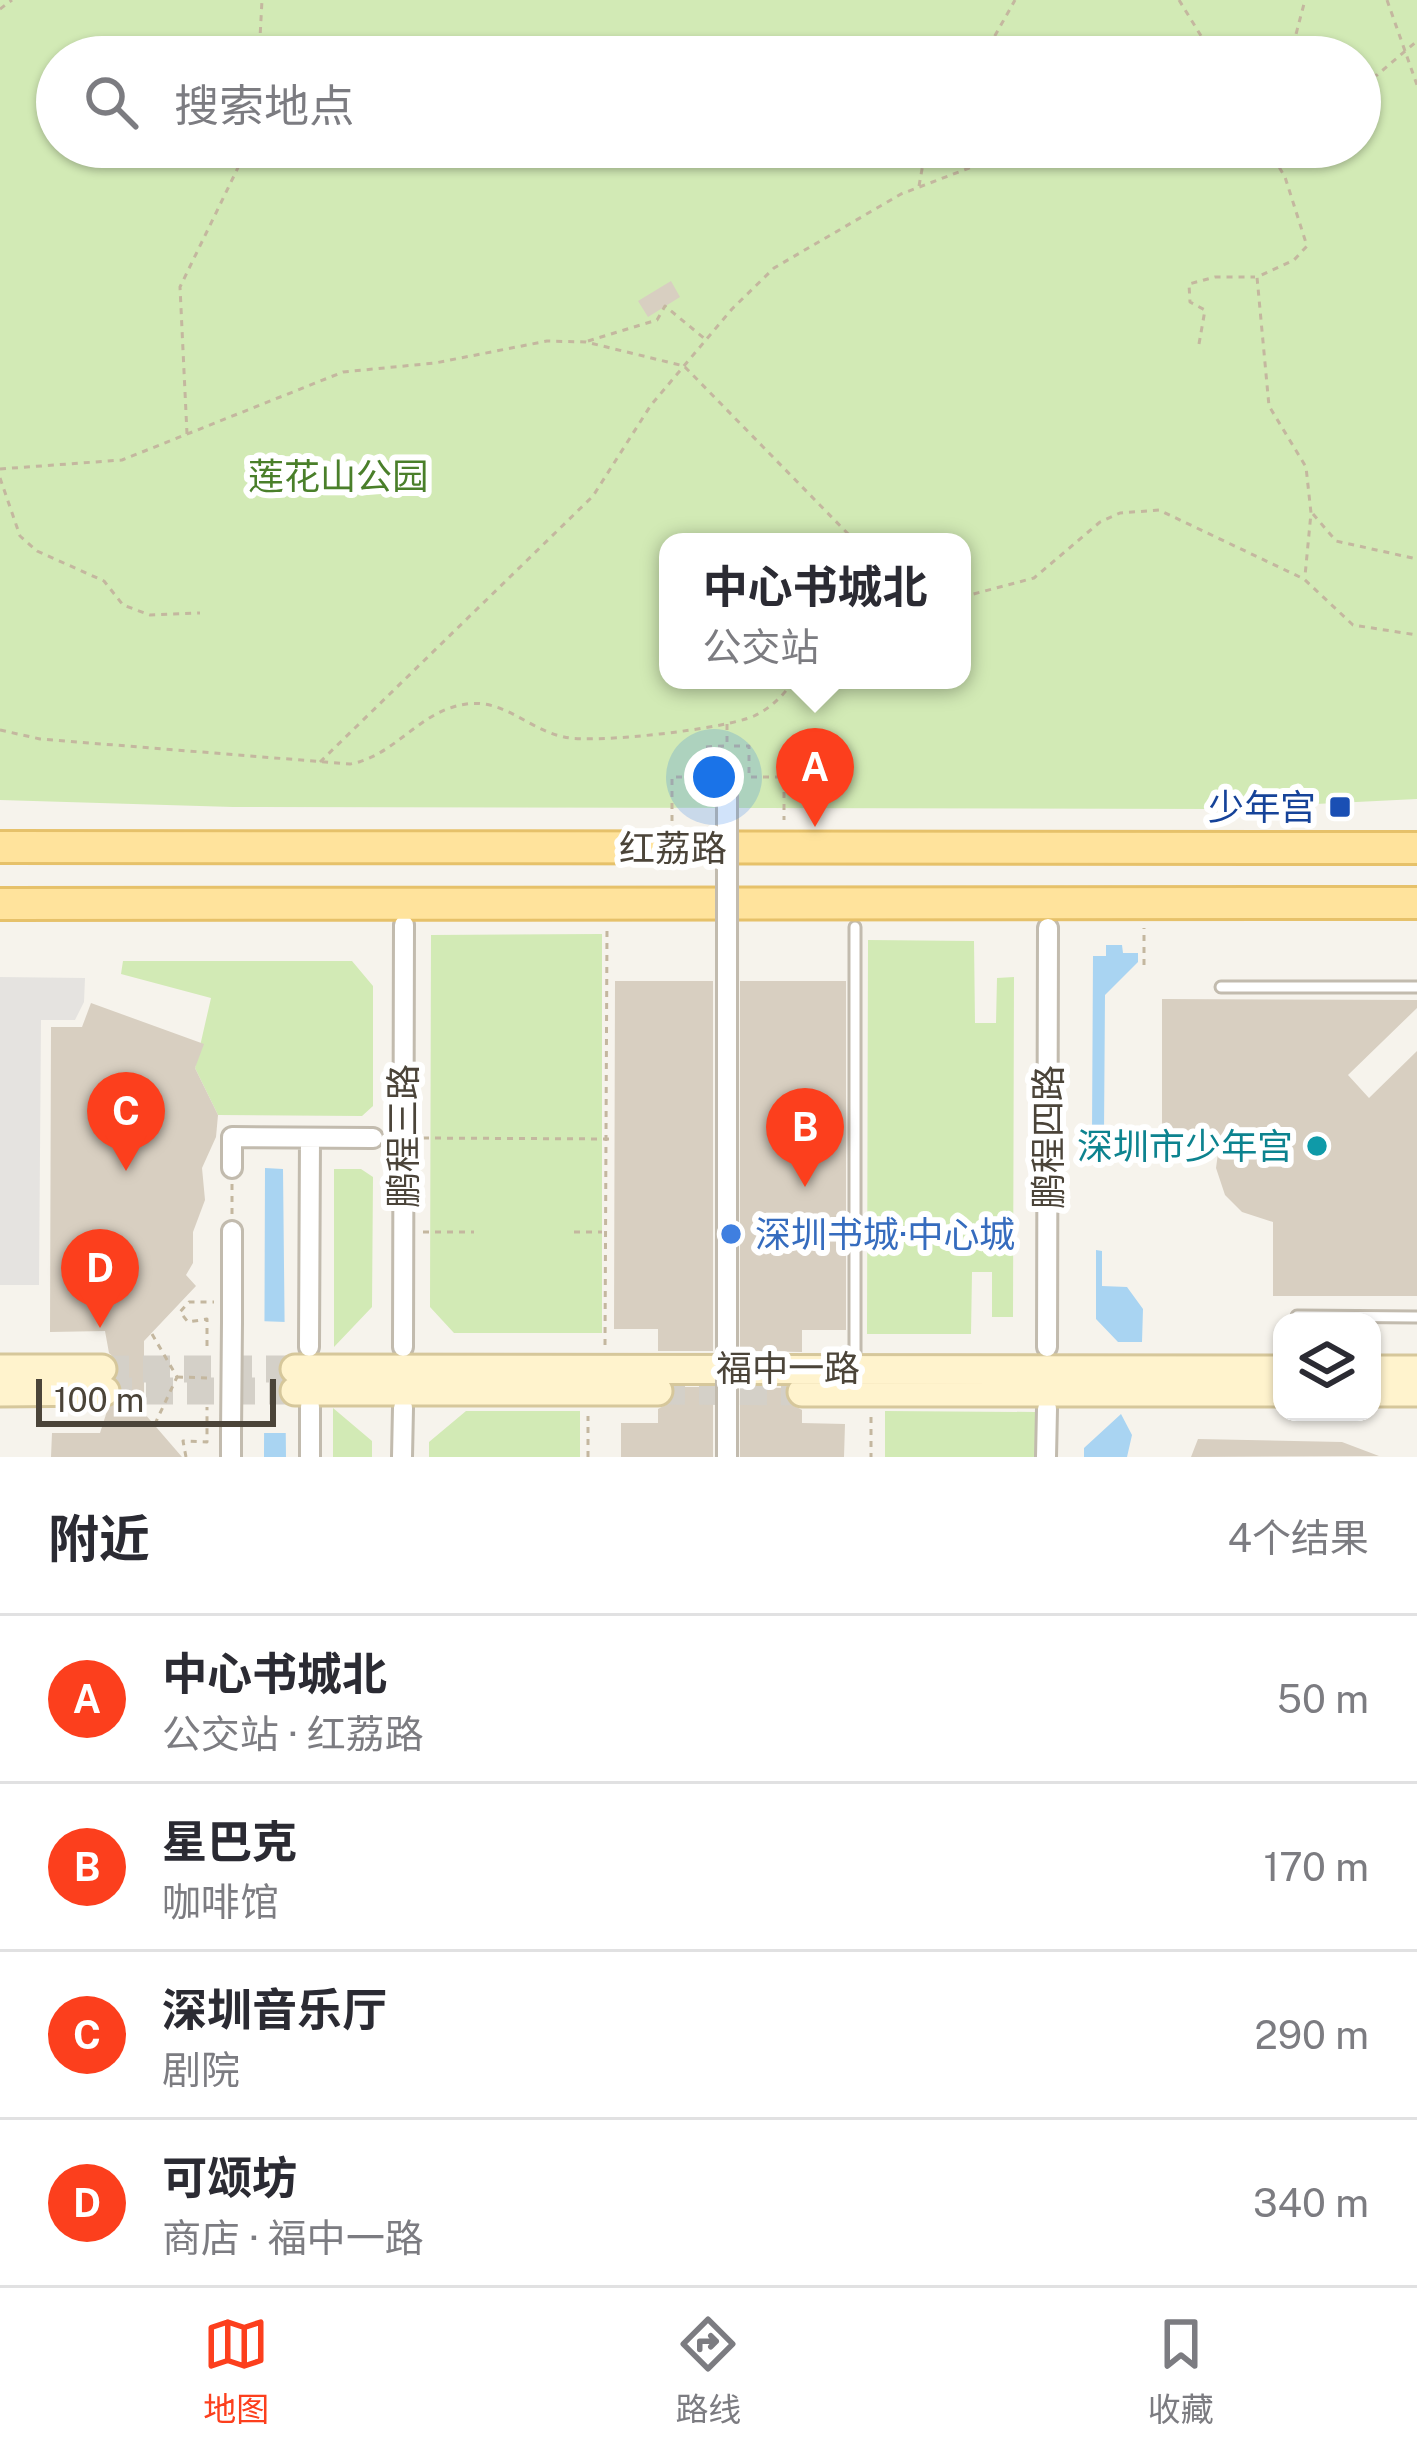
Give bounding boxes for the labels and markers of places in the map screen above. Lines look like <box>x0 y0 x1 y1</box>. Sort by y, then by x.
pin: A <box>776 728 854 827</box>
place label: 少年宫 <box>1208 786 1316 828</box>
marker: 少年宫 <box>1327 794 1353 820</box>
pin: C <box>87 1072 165 1171</box>
pin: B <box>766 1088 844 1187</box>
place label: 深圳市少年宫 <box>1077 1125 1293 1167</box>
marker: 深圳市少年宫 <box>1304 1133 1330 1159</box>
place label: 深圳书城·中心城 <box>755 1213 1015 1255</box>
marker: 深圳书城·中心城 <box>718 1221 744 1247</box>
pin: D <box>61 1229 139 1328</box>

